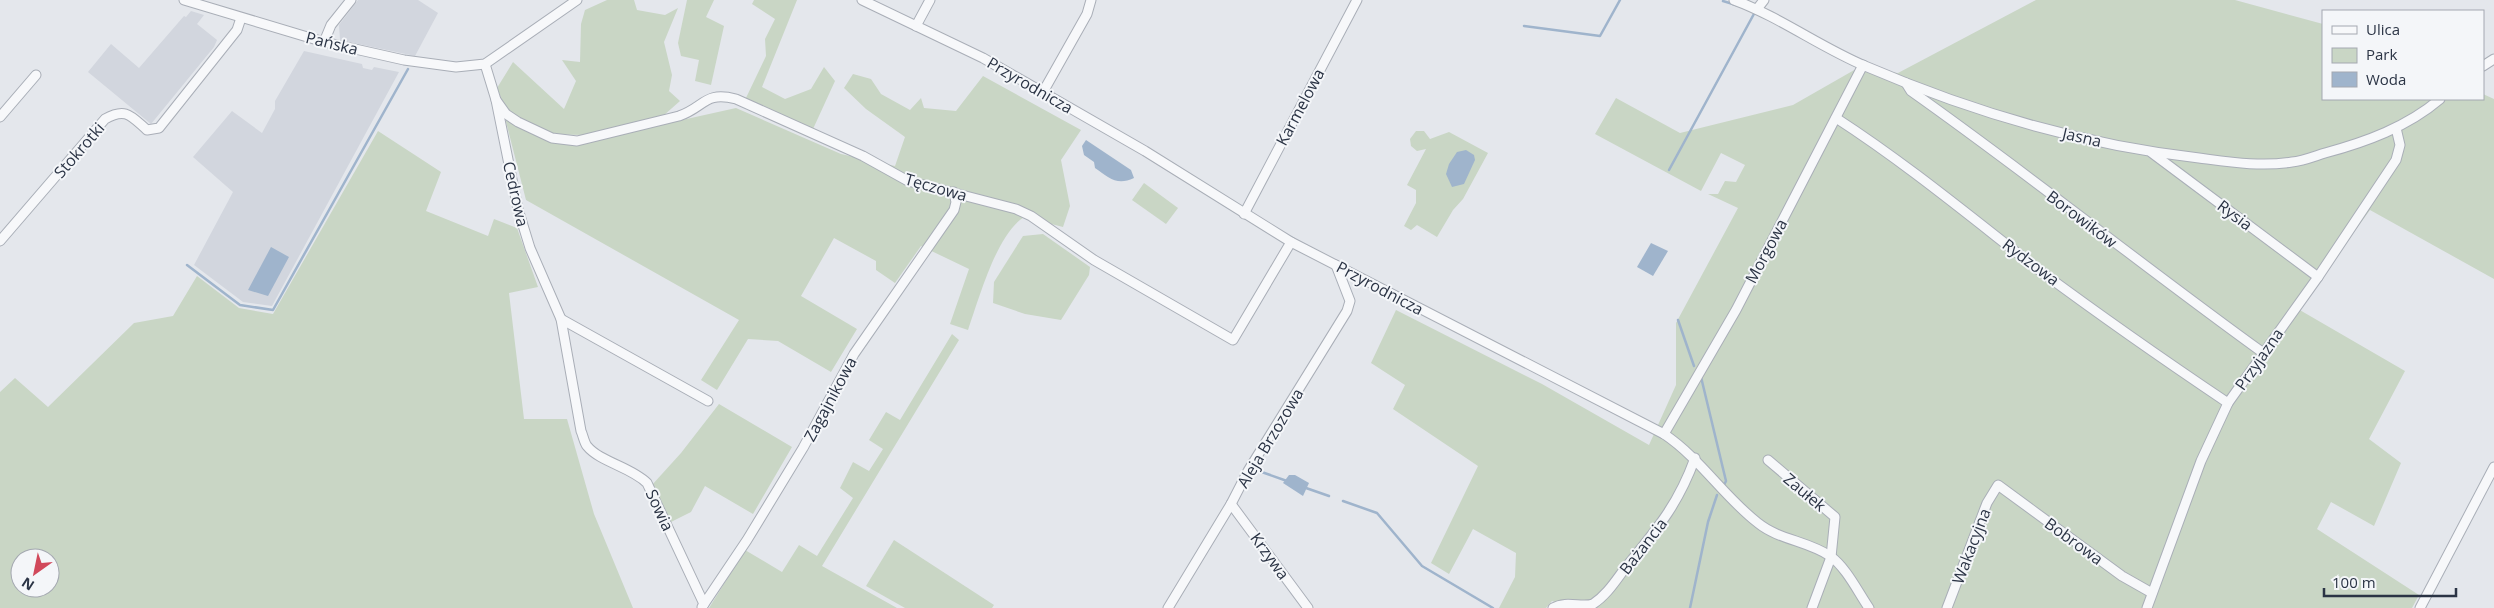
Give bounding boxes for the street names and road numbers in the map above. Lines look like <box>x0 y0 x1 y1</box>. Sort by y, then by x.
street label: Pańska <box>304 26 360 60</box>
street label: Przyrodnicza <box>983 52 1077 118</box>
street label: Karmelowa <box>1271 65 1329 149</box>
street label: Stokrotki <box>49 118 109 182</box>
street label: Jasna <box>2058 121 2104 152</box>
street label: Cedrowa <box>498 159 534 229</box>
street label: Tęczowa <box>902 168 970 206</box>
street label: Borowików <box>2042 185 2122 253</box>
street label: Rysia <box>2213 195 2257 235</box>
street label: Morgowa <box>1740 215 1792 287</box>
street label: Rydzowa <box>1998 233 2064 291</box>
street label: Przyrodnicza <box>1333 256 1427 320</box>
street label: Przyjazna <box>2230 324 2288 394</box>
street label: Zagajnikowa <box>798 353 862 445</box>
street label: Aleja Brzozowa <box>1232 384 1308 492</box>
street label: Zaułek <box>1779 468 1831 517</box>
street label: Sowia <box>641 486 679 534</box>
street label: Wakacyjna <box>1947 505 1995 587</box>
street label: Bobrowa <box>2040 512 2108 570</box>
street label: Bażancia <box>1614 513 1672 579</box>
street label: Krzywa <box>1245 528 1295 584</box>

